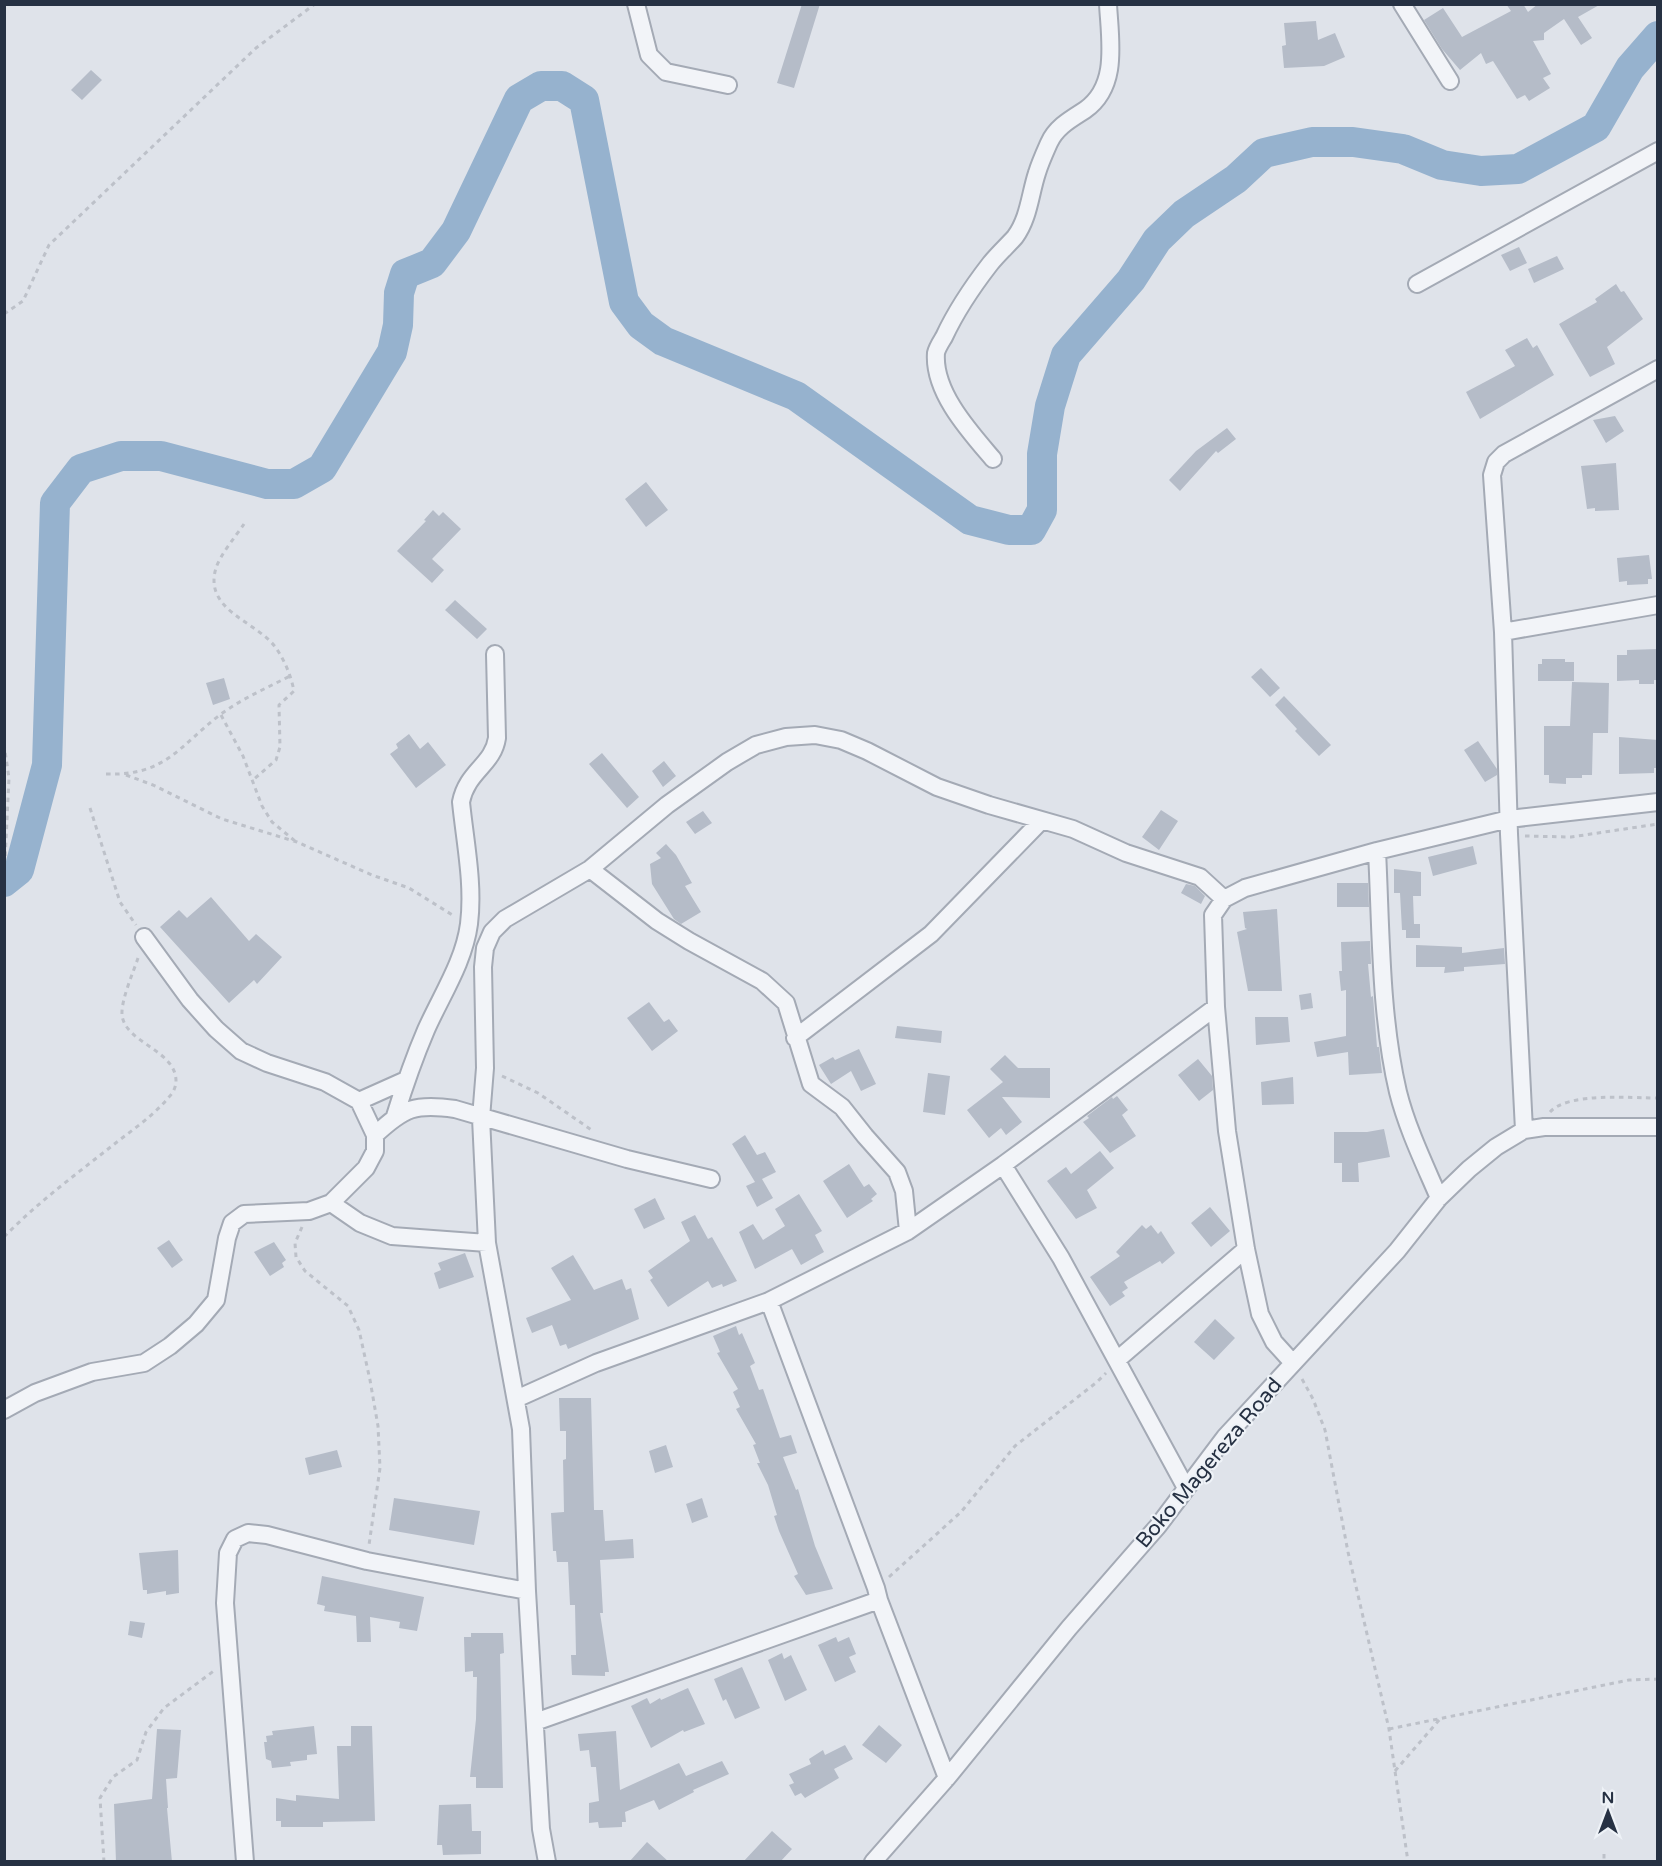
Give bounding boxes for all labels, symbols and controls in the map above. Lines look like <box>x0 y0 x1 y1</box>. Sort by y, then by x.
street label: Boko Magereza Road <box>1131 1373 1287 1553</box>
north arrow <box>1578 1782 1638 1842</box>
text: N <box>1602 1788 1614 1808</box>

